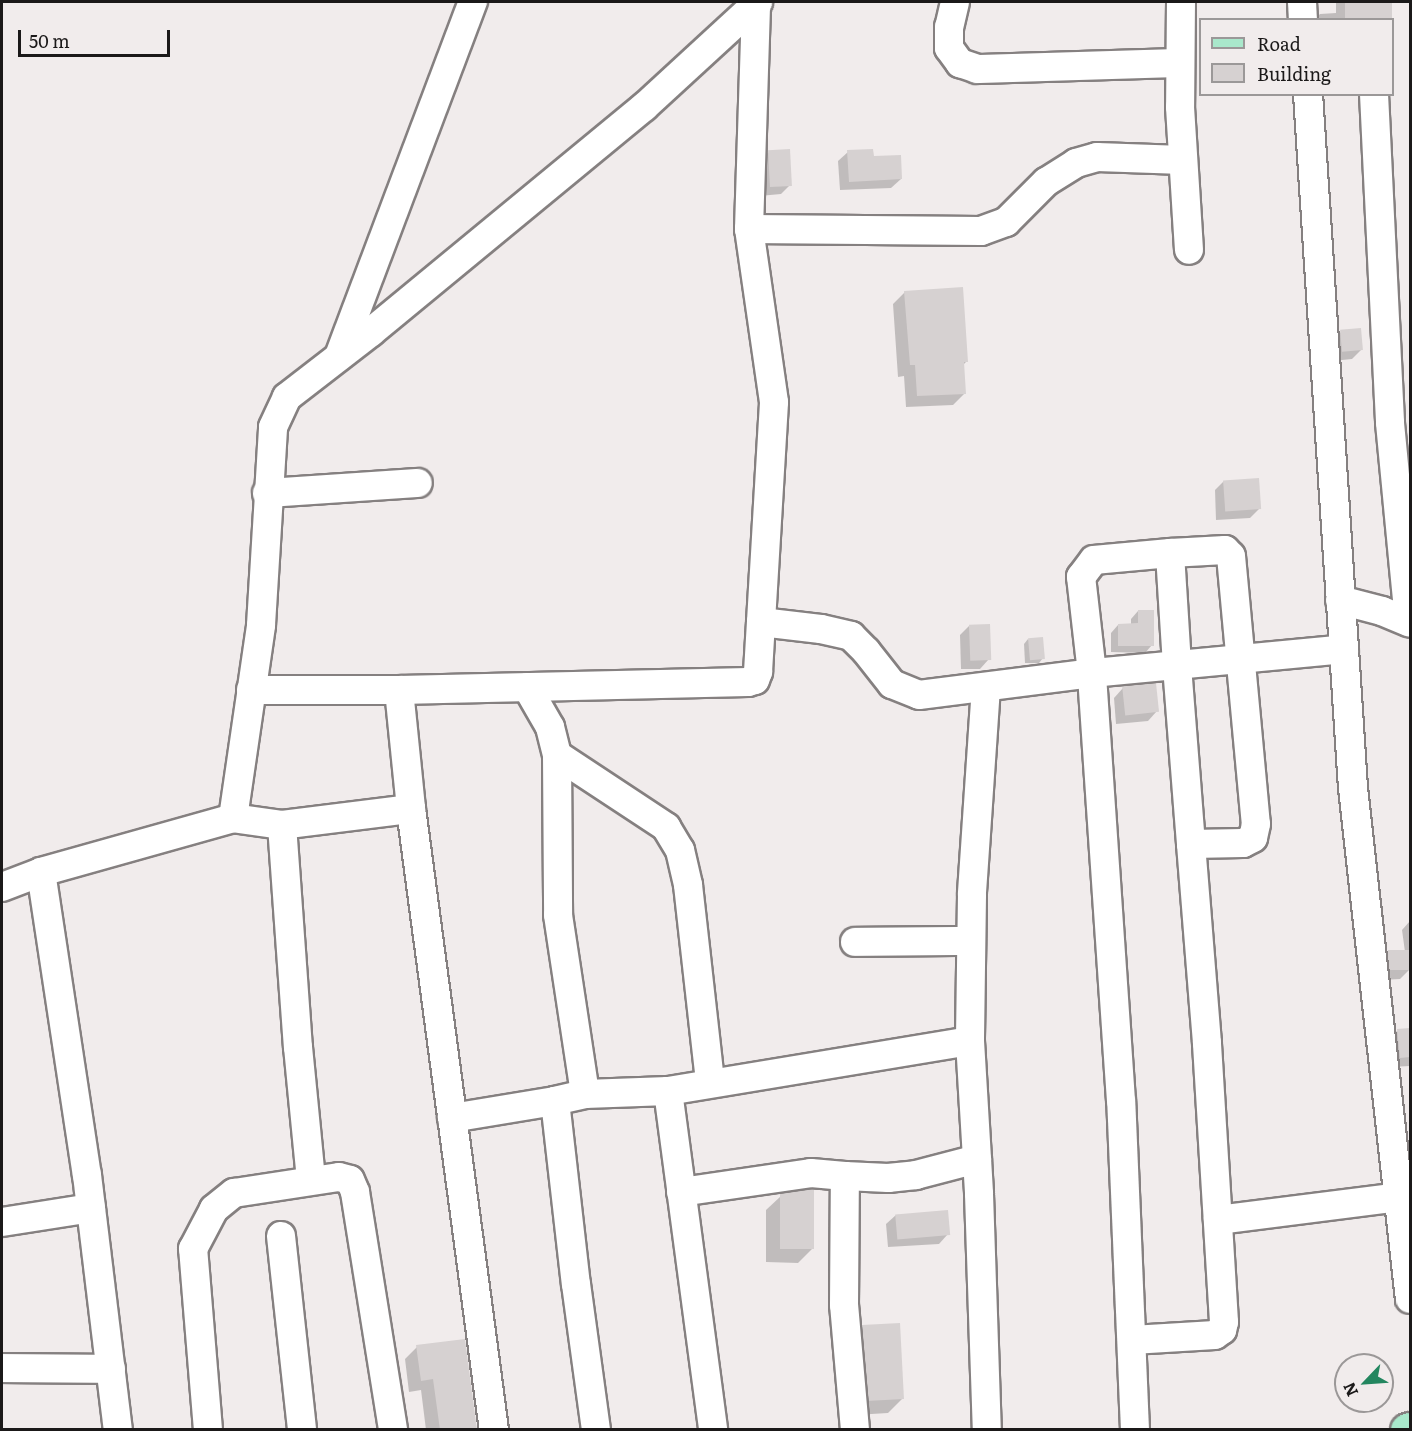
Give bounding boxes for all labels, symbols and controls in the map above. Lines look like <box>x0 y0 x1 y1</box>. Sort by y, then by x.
scale bar <box>21 18 172 56</box>
legend <box>1199 18 1394 96</box>
text: 50 m <box>29 27 70 54</box>
text: Road <box>1257 30 1301 57</box>
text: Building <box>1257 60 1331 87</box>
north arrow <box>1334 1353 1394 1413</box>
text: N <box>1336 1379 1363 1401</box>

